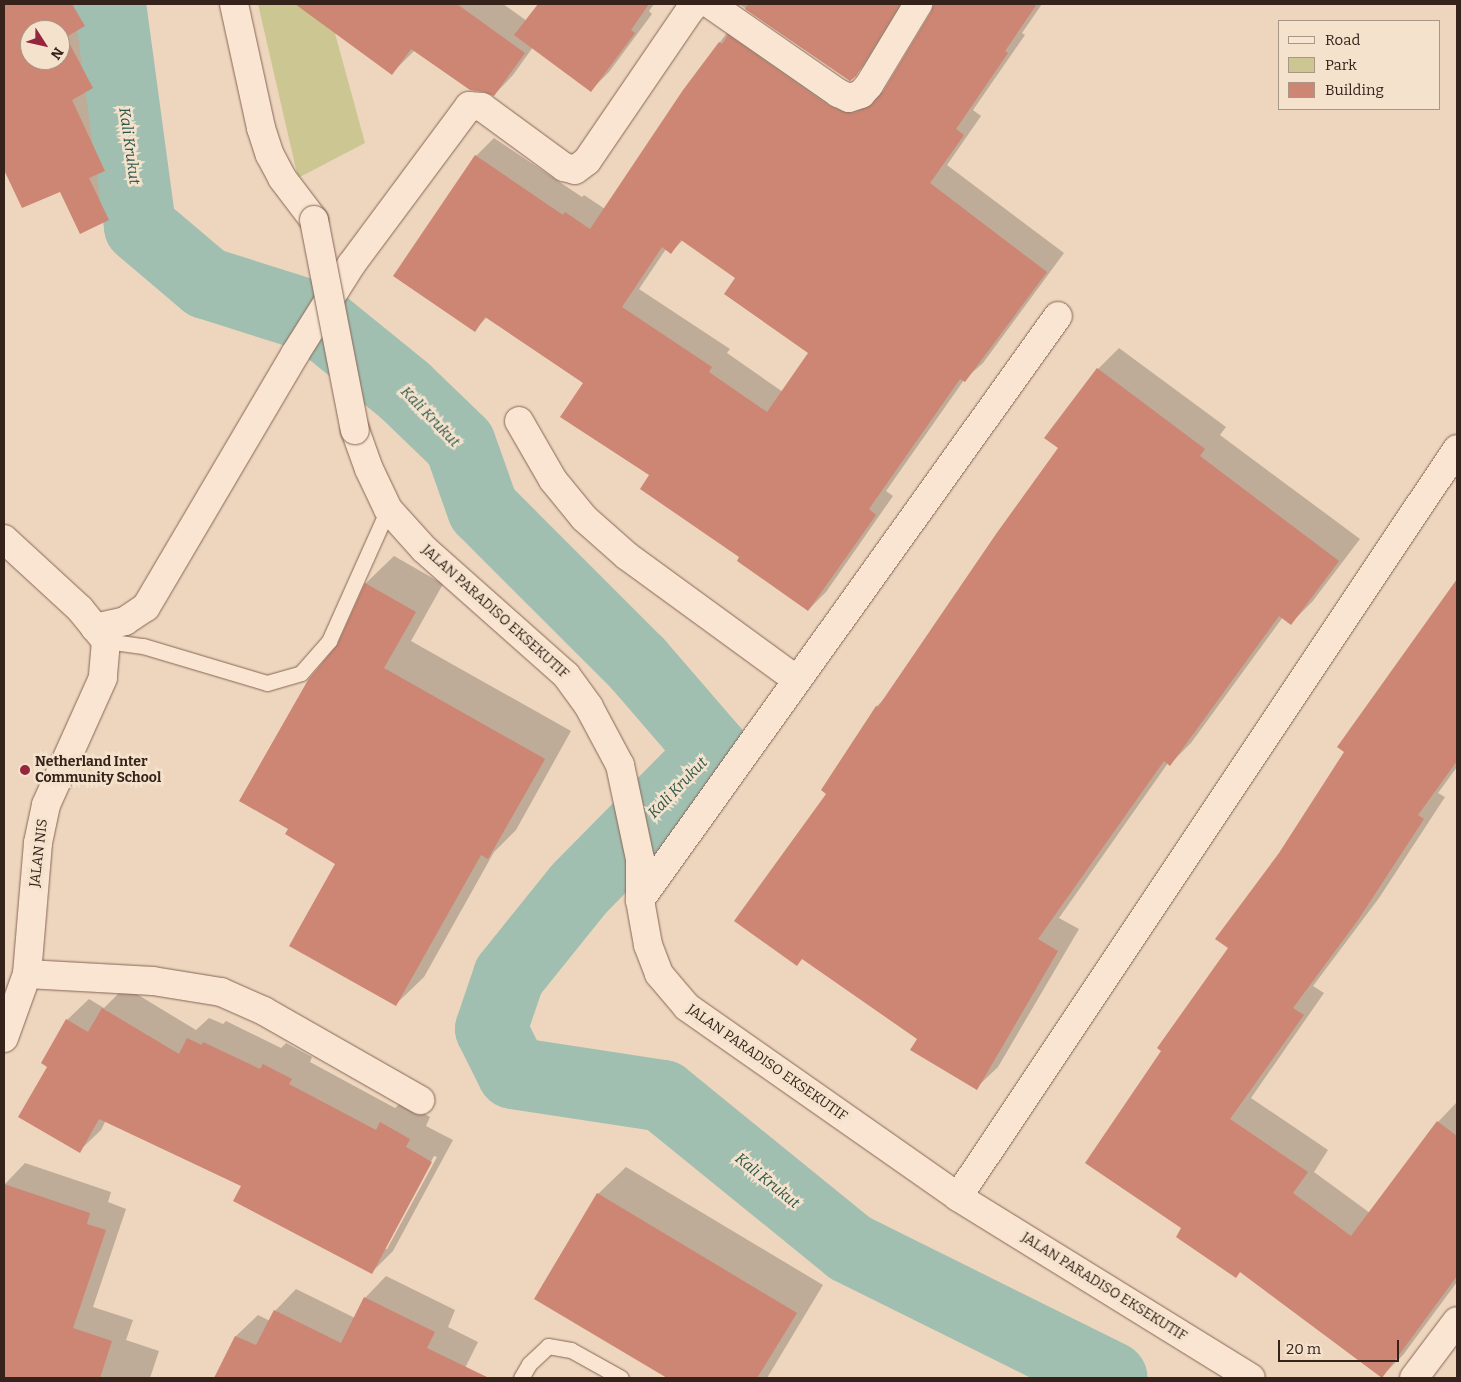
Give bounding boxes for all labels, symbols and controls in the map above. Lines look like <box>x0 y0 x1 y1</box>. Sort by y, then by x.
north arrow <box>20 20 70 70</box>
legend <box>1278 20 1441 110</box>
text: Road <box>1325 31 1360 49</box>
text: N <box>47 44 67 63</box>
text: Park <box>1325 56 1357 74</box>
text: Building <box>1325 81 1384 99</box>
water label: Kali Krukut <box>115 106 143 186</box>
water label: Kali Krukut <box>397 383 463 451</box>
street label: JALAN PARADISO EKSEKUTIF <box>418 542 572 682</box>
place label: Netherland Inter Community School <box>35 754 161 786</box>
water label: Kali Krukut <box>645 754 711 822</box>
marker: Netherland Inter Community School <box>19 764 31 776</box>
street label: JALAN NIS <box>26 818 52 888</box>
street label: JALAN PARADISO EKSEKUTIF <box>684 1001 850 1125</box>
water label: Kali Krukut <box>731 1150 803 1212</box>
street label: JALAN PARADISO EKSEKUTIF <box>1018 1229 1190 1345</box>
scale bar <box>1281 1330 1402 1362</box>
text: 20 m <box>1286 1340 1321 1358</box>

